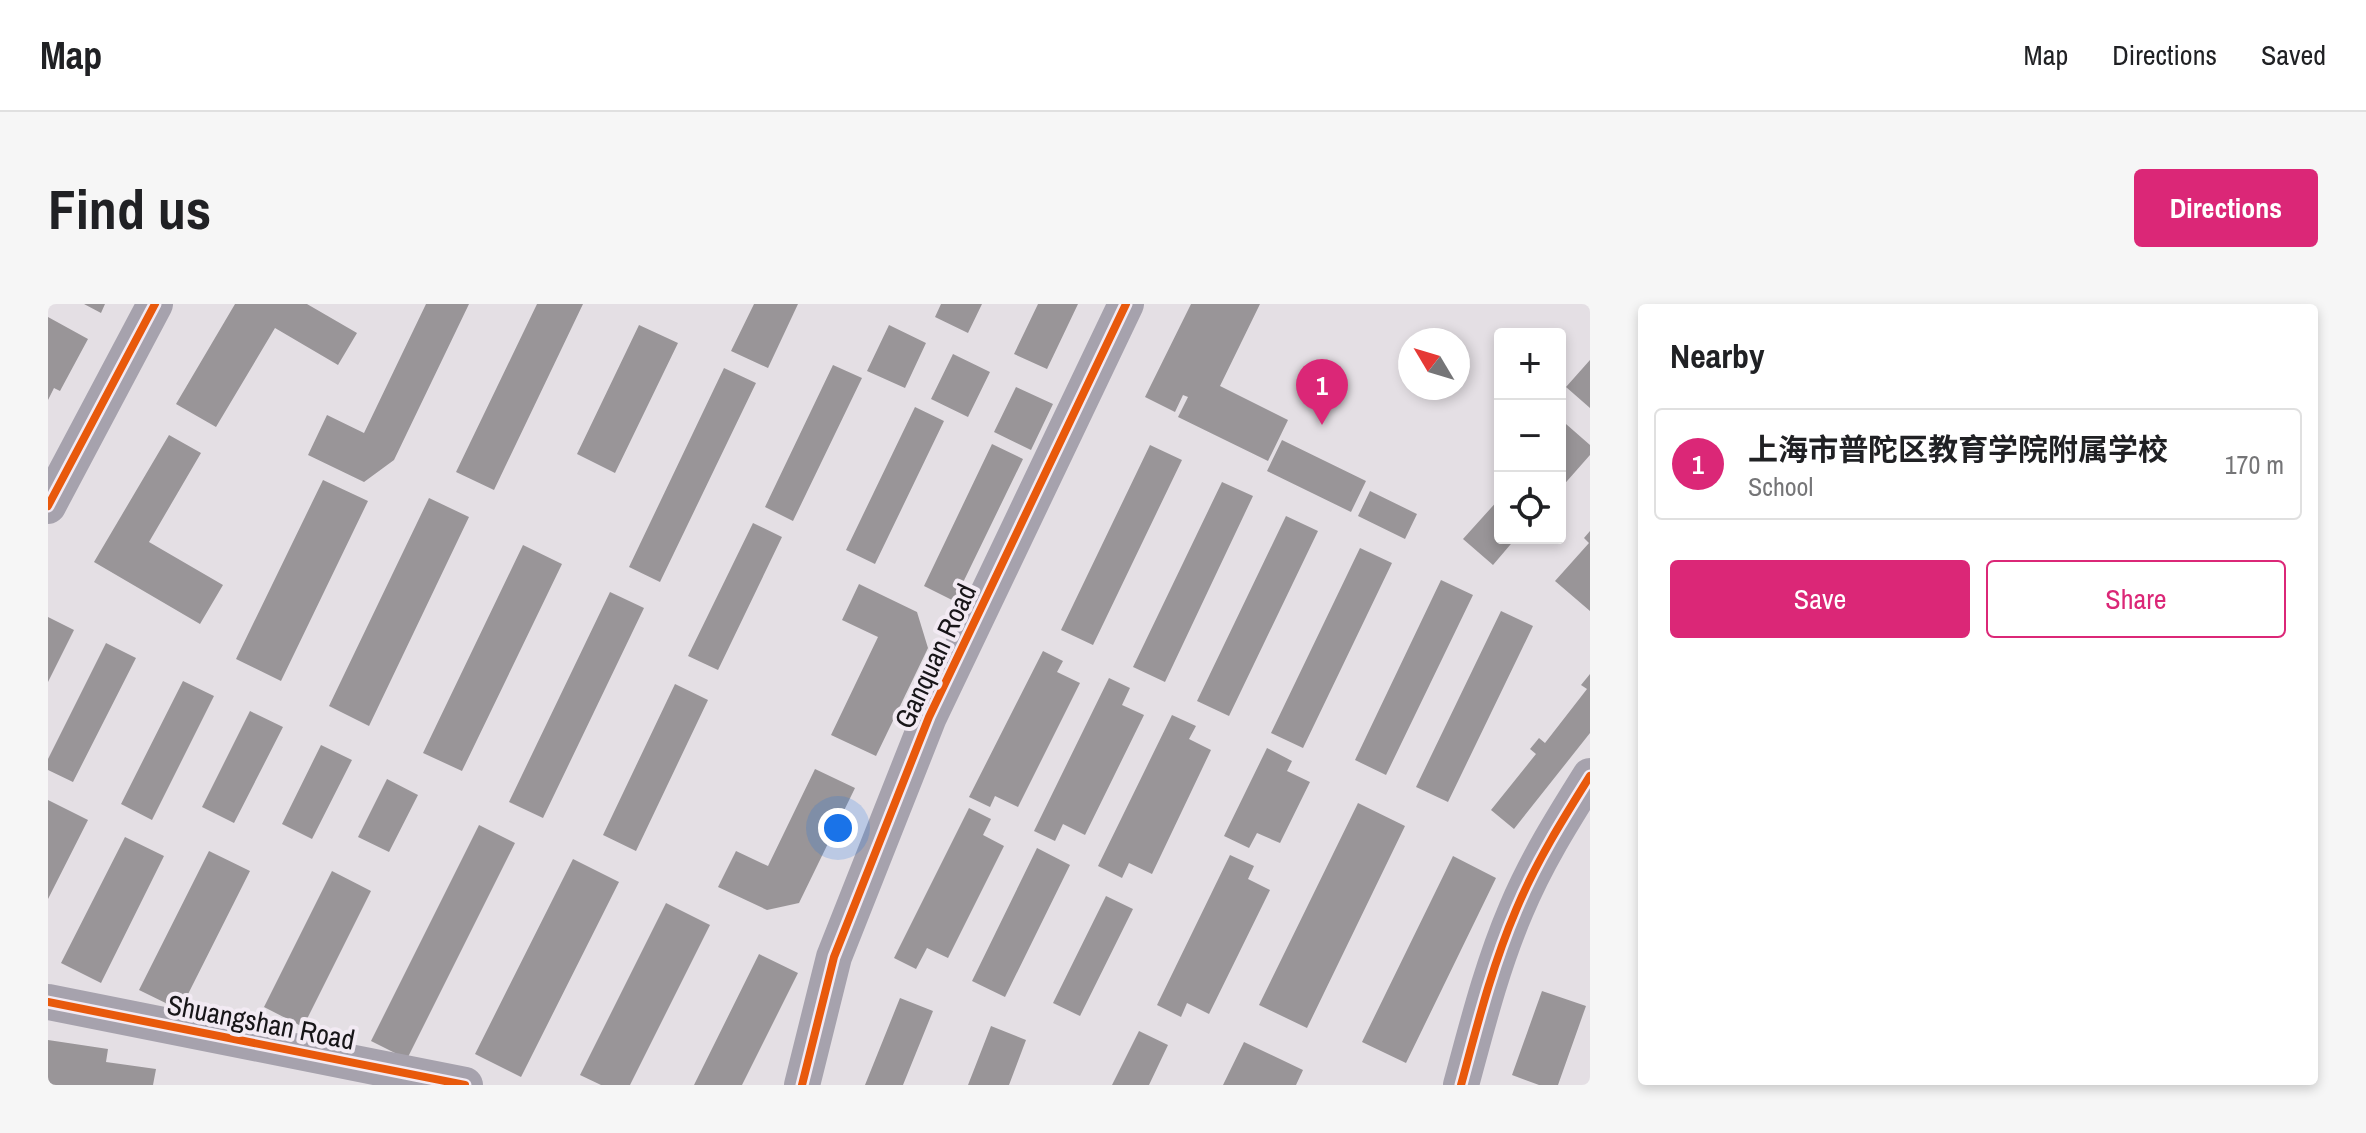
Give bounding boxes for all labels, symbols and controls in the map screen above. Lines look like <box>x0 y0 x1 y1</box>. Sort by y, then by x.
text: Map <box>40 30 102 81</box>
text: Map <box>2024 36 2068 74</box>
text: Directions <box>2112 36 2217 74</box>
text: Saved <box>2261 36 2326 74</box>
button: Directions <box>2134 169 2318 247</box>
text: Find us <box>48 171 211 246</box>
north arrow <box>1398 328 1470 400</box>
map controls <box>1494 328 1566 544</box>
button: + <box>1494 328 1566 400</box>
text: Nearby <box>1670 333 1765 379</box>
pin: 1 <box>1296 359 1348 425</box>
button: − <box>1494 400 1566 472</box>
text: 上海市普陀区教育学院附属学校 <box>1748 429 2168 469</box>
text: 1 <box>1692 447 1704 482</box>
text: 170 m <box>2225 447 2284 482</box>
text: School <box>1748 469 1813 504</box>
button: locate <box>1494 472 1566 544</box>
button: Save <box>1670 560 1970 638</box>
button: Share <box>1986 560 2286 638</box>
street label: Ganquan Road <box>885 577 985 735</box>
your location <box>818 808 858 848</box>
street label: Shuangshan Road <box>164 985 358 1059</box>

